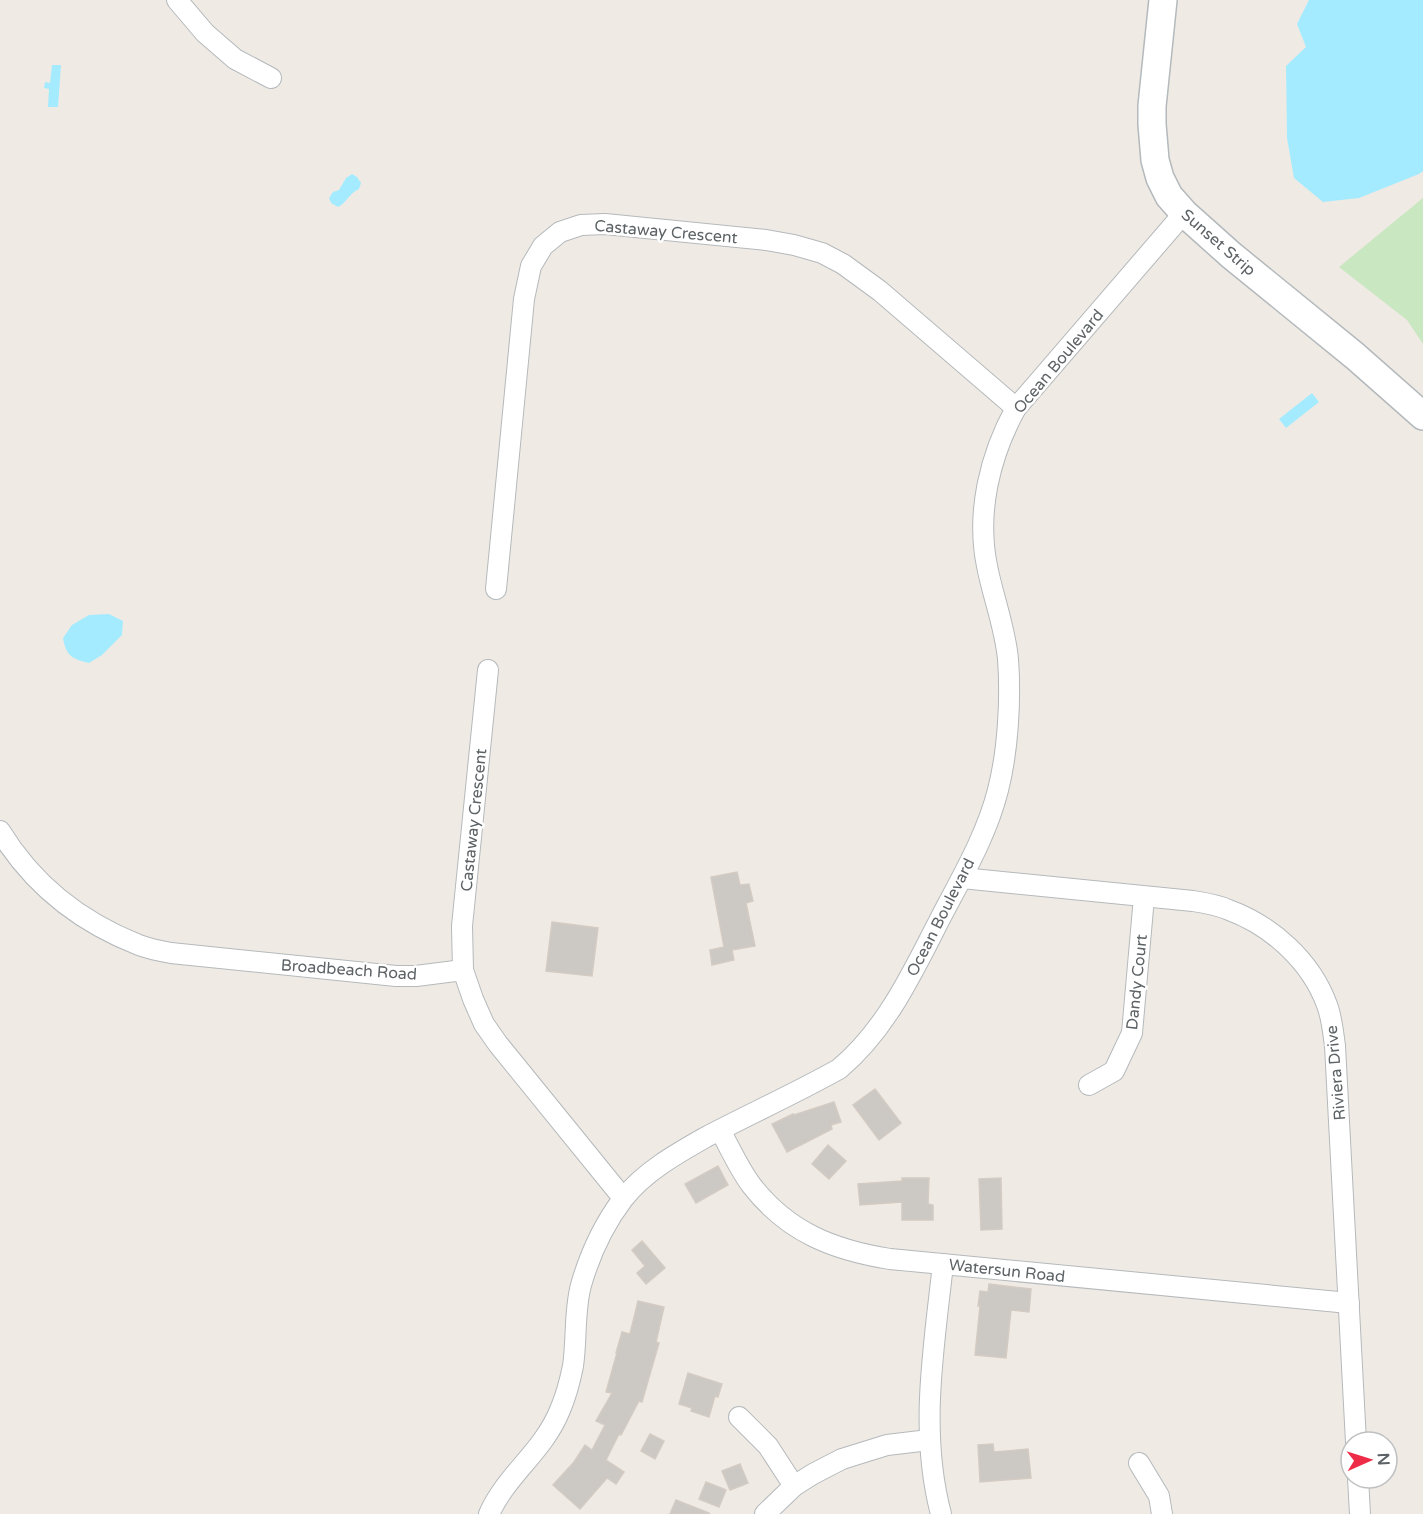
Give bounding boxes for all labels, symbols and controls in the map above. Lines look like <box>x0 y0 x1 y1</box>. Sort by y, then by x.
street label: Sunset Strip <box>1177 205 1260 280</box>
street label: Castaway Crescent <box>593 216 738 248</box>
street label: Ocean Boulevard <box>1009 305 1108 418</box>
street label: Castaway Crescent <box>457 748 491 893</box>
street label: Ocean Boulevard <box>902 855 979 980</box>
street label: Dandy Court <box>1122 933 1152 1031</box>
street label: Broadbeach Road <box>280 955 418 985</box>
street label: Riviera Drive <box>1322 1024 1350 1121</box>
street label: Watersun Road <box>948 1255 1066 1287</box>
north arrow <box>1339 1430 1399 1490</box>
text: N <box>1373 1452 1393 1466</box>

